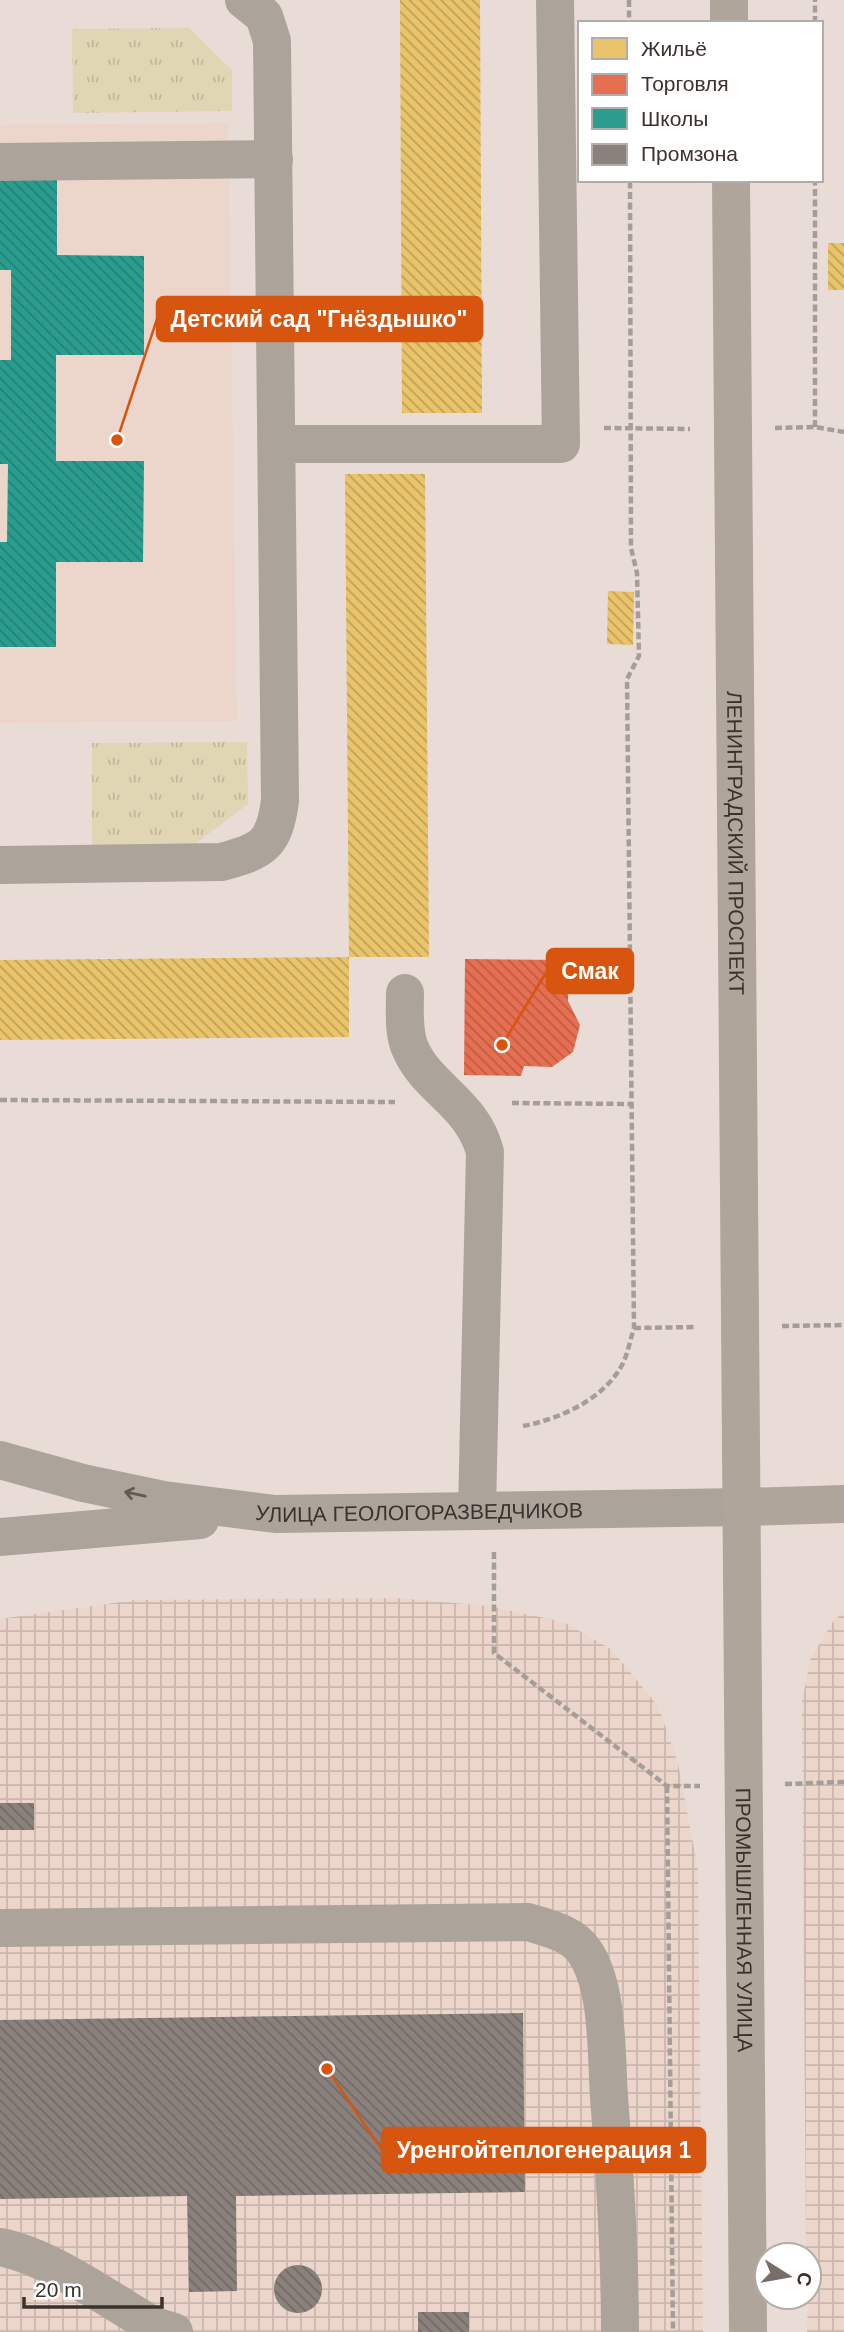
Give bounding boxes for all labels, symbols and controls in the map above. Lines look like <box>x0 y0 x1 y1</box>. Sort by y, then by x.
legend <box>578 21 823 182</box>
text: Жильё <box>641 37 707 60</box>
text: Торговля <box>641 72 729 95</box>
text: Школы <box>641 107 708 130</box>
text: Промзона <box>641 142 738 165</box>
callout: Детский сад "Гнёздышко" <box>157 297 482 341</box>
text: Детский сад "Гнёздышко" <box>170 306 468 332</box>
street label: ЛЕНИНГРАДСКИЙ ПРОСПЕКТ <box>724 691 749 995</box>
callout: Смак <box>547 949 633 993</box>
text: Смак <box>561 958 619 984</box>
one-way arrow <box>124 1486 147 1500</box>
street label: УЛИЦА ГЕОЛОГОРАЗВЕДЧИКОВ <box>254 1498 583 1526</box>
street label: ПРОМЫШЛЕННАЯ УЛИЦА <box>732 1788 757 2052</box>
callout: Уренгойтеплогенерация 1 <box>382 2128 705 2172</box>
text: Уренгойтеплогенерация 1 <box>397 2137 692 2163</box>
north arrow <box>753 2241 823 2311</box>
scale bar <box>24 2266 163 2310</box>
text: С <box>793 2270 816 2288</box>
text: 20 m <box>35 2278 82 2301</box>

